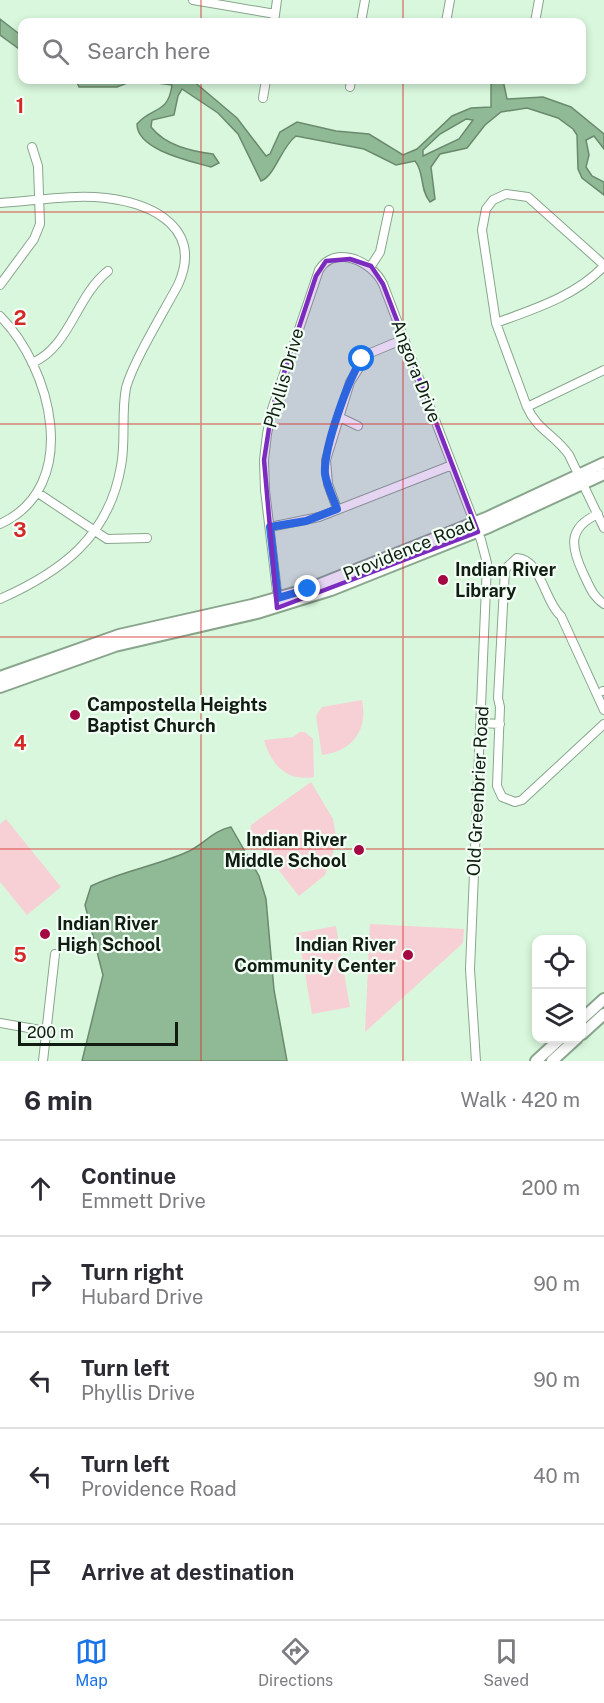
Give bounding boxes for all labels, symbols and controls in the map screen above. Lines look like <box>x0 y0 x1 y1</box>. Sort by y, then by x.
search box <box>18 18 586 84</box>
icon: search <box>39 35 72 68</box>
text: Search here <box>87 38 211 64</box>
text: 1 <box>16 94 24 118</box>
text: 2 <box>14 306 26 330</box>
street label: Angora Drive <box>387 316 446 425</box>
street label: Phyllis Drive <box>259 326 308 430</box>
route start <box>348 345 374 371</box>
street label: Providence Road <box>340 513 478 584</box>
text: 3 <box>13 518 27 542</box>
place label: Indian River Library <box>455 559 557 601</box>
marker: Indian River Library <box>436 573 450 587</box>
route end <box>294 575 320 601</box>
place label: Campostella Heights Baptist Church <box>87 694 267 736</box>
street label: Old Greenbrier Road <box>463 705 492 877</box>
marker: Campostella Heights Baptist Church <box>68 708 82 722</box>
text: 4 <box>13 731 27 755</box>
place label: Indian River Middle School <box>225 829 348 871</box>
marker: Indian River Middle School <box>352 843 366 857</box>
place label: Indian River High School <box>57 913 161 955</box>
marker: Indian River High School <box>38 927 52 941</box>
place label: Indian River Community Center <box>234 934 397 976</box>
map controls <box>532 935 586 1043</box>
button: locate <box>532 935 586 989</box>
text: 5 <box>13 943 27 967</box>
marker: Indian River Community Center <box>401 948 415 962</box>
button: layers <box>532 989 586 1043</box>
scale bar <box>18 1019 178 1046</box>
text: 200 m <box>27 1023 74 1042</box>
text: 6 min <box>24 1085 93 1116</box>
text: Walk · 420 m <box>460 1088 580 1112</box>
text: Continue <box>81 1163 176 1189</box>
icon: ahead <box>24 1172 57 1205</box>
text: 200 m <box>522 1176 580 1200</box>
text: Emmett Drive <box>81 1189 206 1213</box>
text: Turn right <box>81 1259 184 1285</box>
icon: right <box>24 1268 57 1301</box>
text: 90 m <box>533 1272 580 1296</box>
text: Hubard Drive <box>81 1285 203 1309</box>
text: Turn left <box>81 1355 170 1381</box>
icon: left <box>24 1364 57 1397</box>
text: 90 m <box>533 1368 580 1392</box>
text: Phyllis Drive <box>81 1381 195 1405</box>
text: Turn left <box>81 1451 170 1477</box>
icon: left <box>24 1460 57 1493</box>
text: 40 m <box>533 1464 580 1488</box>
text: Providence Road <box>81 1477 237 1501</box>
icon: arrive <box>24 1556 57 1589</box>
text: Arrive at destination <box>81 1559 294 1585</box>
tab: Map <box>75 1635 108 1690</box>
tab: Directions <box>258 1635 333 1690</box>
tab: Saved <box>483 1635 529 1690</box>

